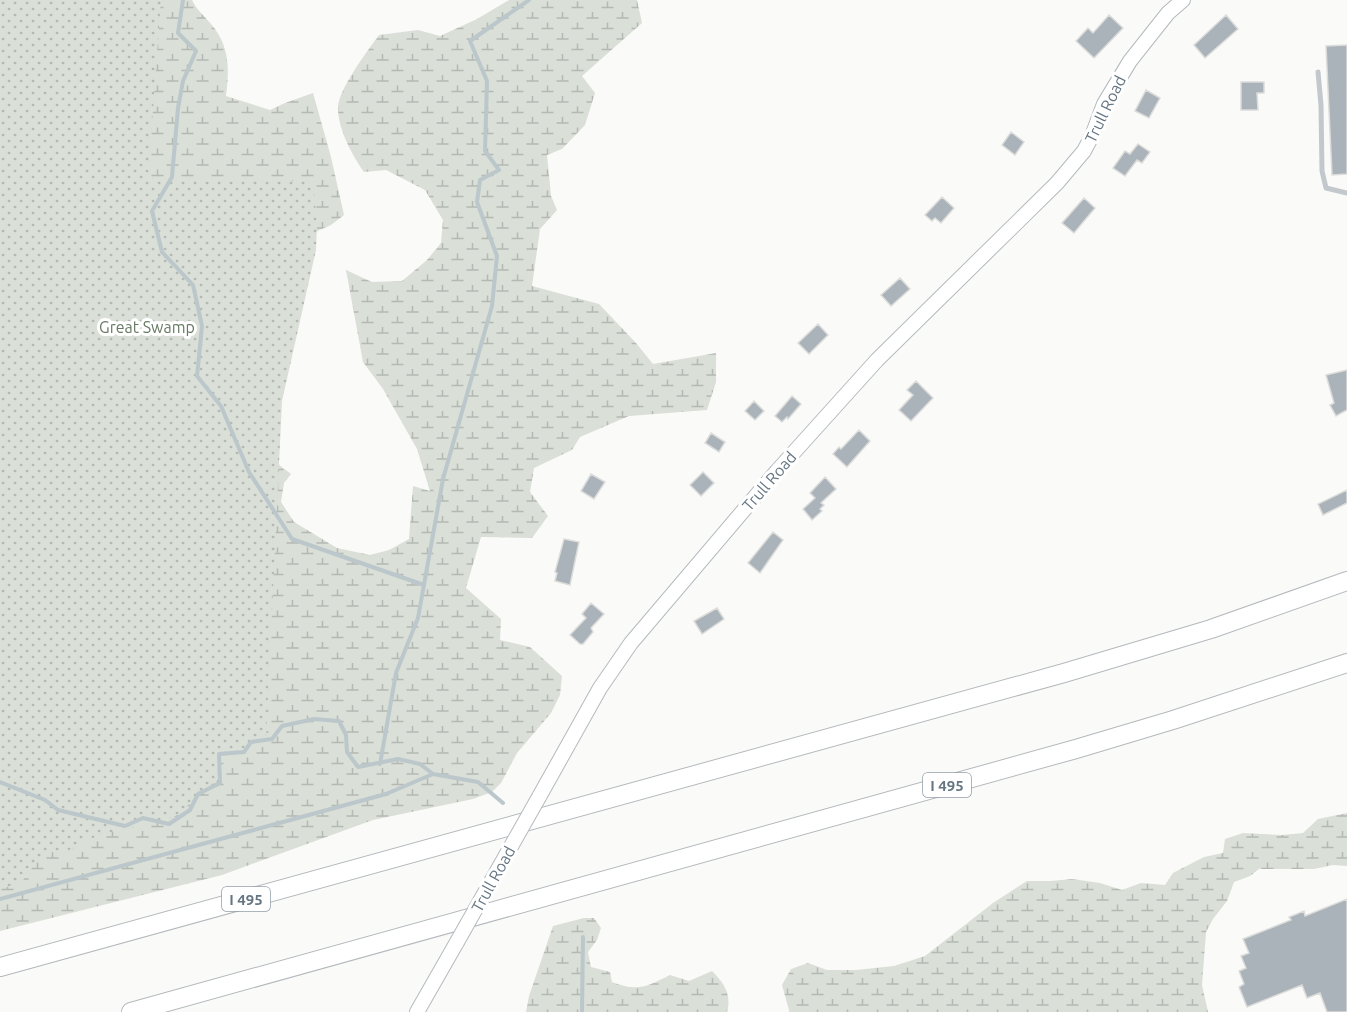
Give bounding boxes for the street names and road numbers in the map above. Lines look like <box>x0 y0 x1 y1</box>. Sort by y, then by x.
street label: Trull Road <box>1081 72 1129 146</box>
street label: Trull Road <box>738 448 800 514</box>
road number: I 495 <box>923 773 971 797</box>
street label: Trull Road <box>468 843 518 915</box>
road number: I 495 <box>222 887 270 911</box>

